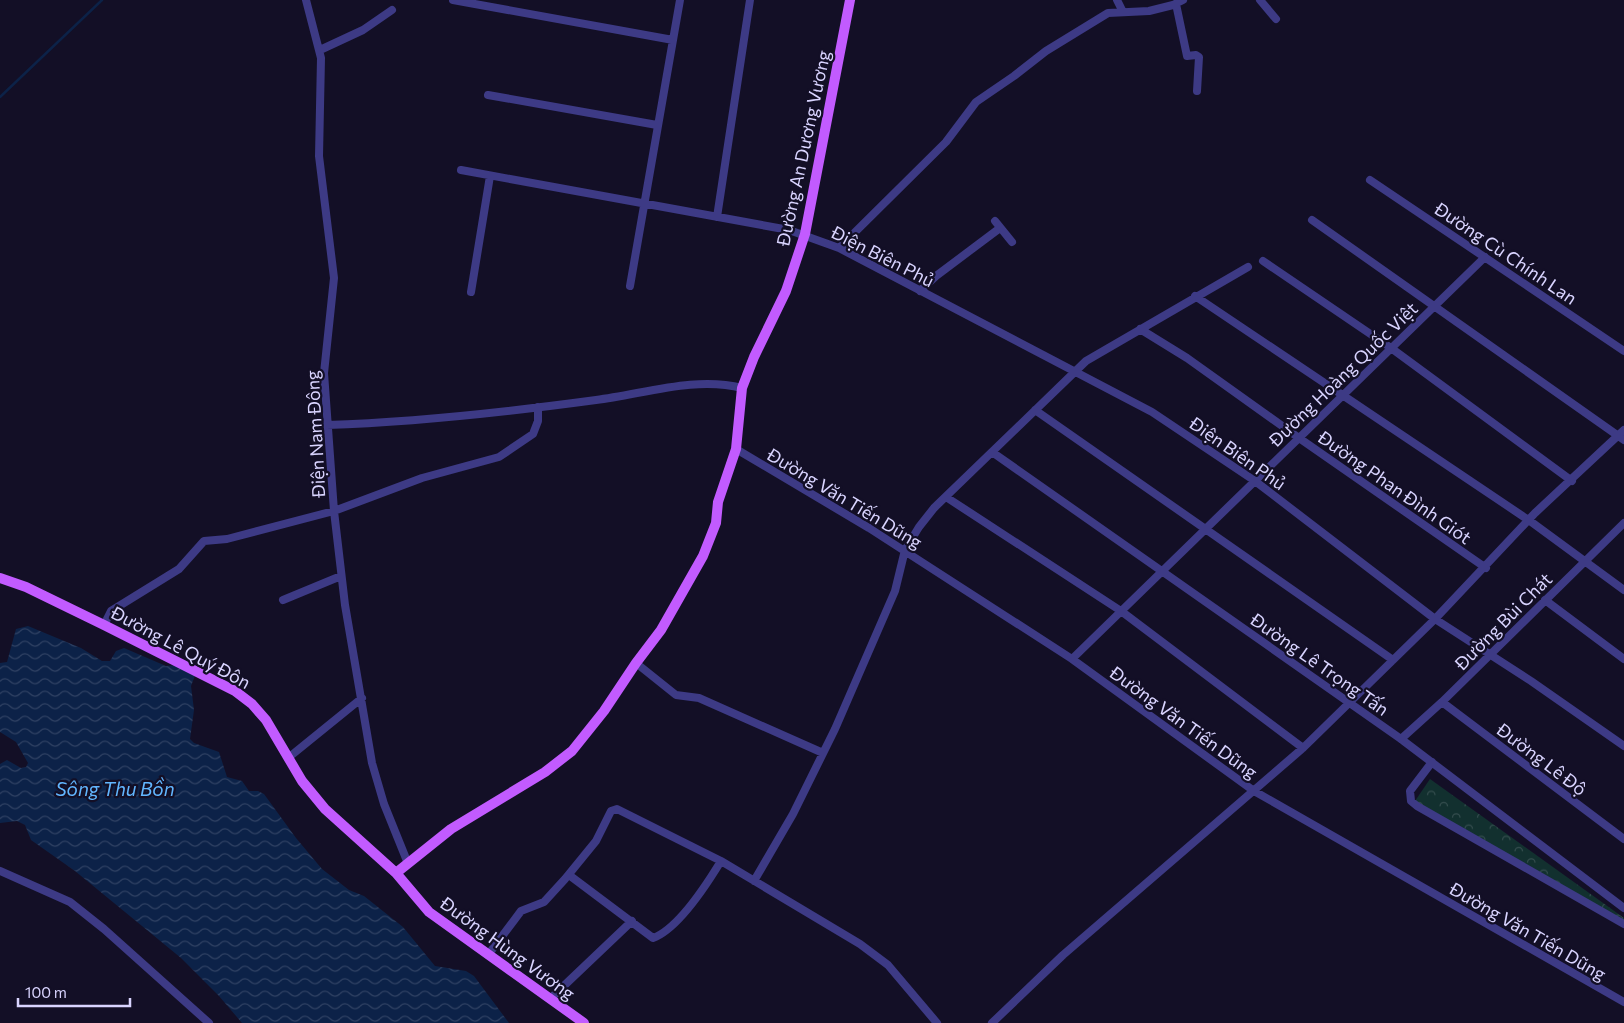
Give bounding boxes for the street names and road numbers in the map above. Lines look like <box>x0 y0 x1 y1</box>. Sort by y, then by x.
street label: Đường An Dương Vương <box>771 48 835 249</box>
street label: Đường Cù Chính Lan <box>1430 197 1581 309</box>
street label: Điện Biên Phủ <box>827 220 938 291</box>
street label: Đường Hoàng Quốc Việt <box>1263 297 1422 451</box>
street label: Điện Nam Đông <box>301 370 329 499</box>
street label: Điện Biên Phủ <box>1185 411 1290 494</box>
street label: Đường Phan Đình Giót <box>1313 425 1476 548</box>
street label: Đường Văn Tiến Dũng <box>763 443 927 553</box>
street label: Đường Bùi Chát <box>1449 568 1556 675</box>
street label: Đường Lê Quý Đôn <box>107 601 254 693</box>
street label: Đường Lê Trọng Tấn <box>1246 607 1393 720</box>
street label: Đường Văn Tiến Dũng <box>1105 661 1262 783</box>
street label: Đường Lê Độ <box>1492 717 1591 800</box>
street label: Đường Văn Tiến Dũng <box>1445 877 1610 985</box>
street label: Đường Hùng Vương <box>436 891 580 1004</box>

